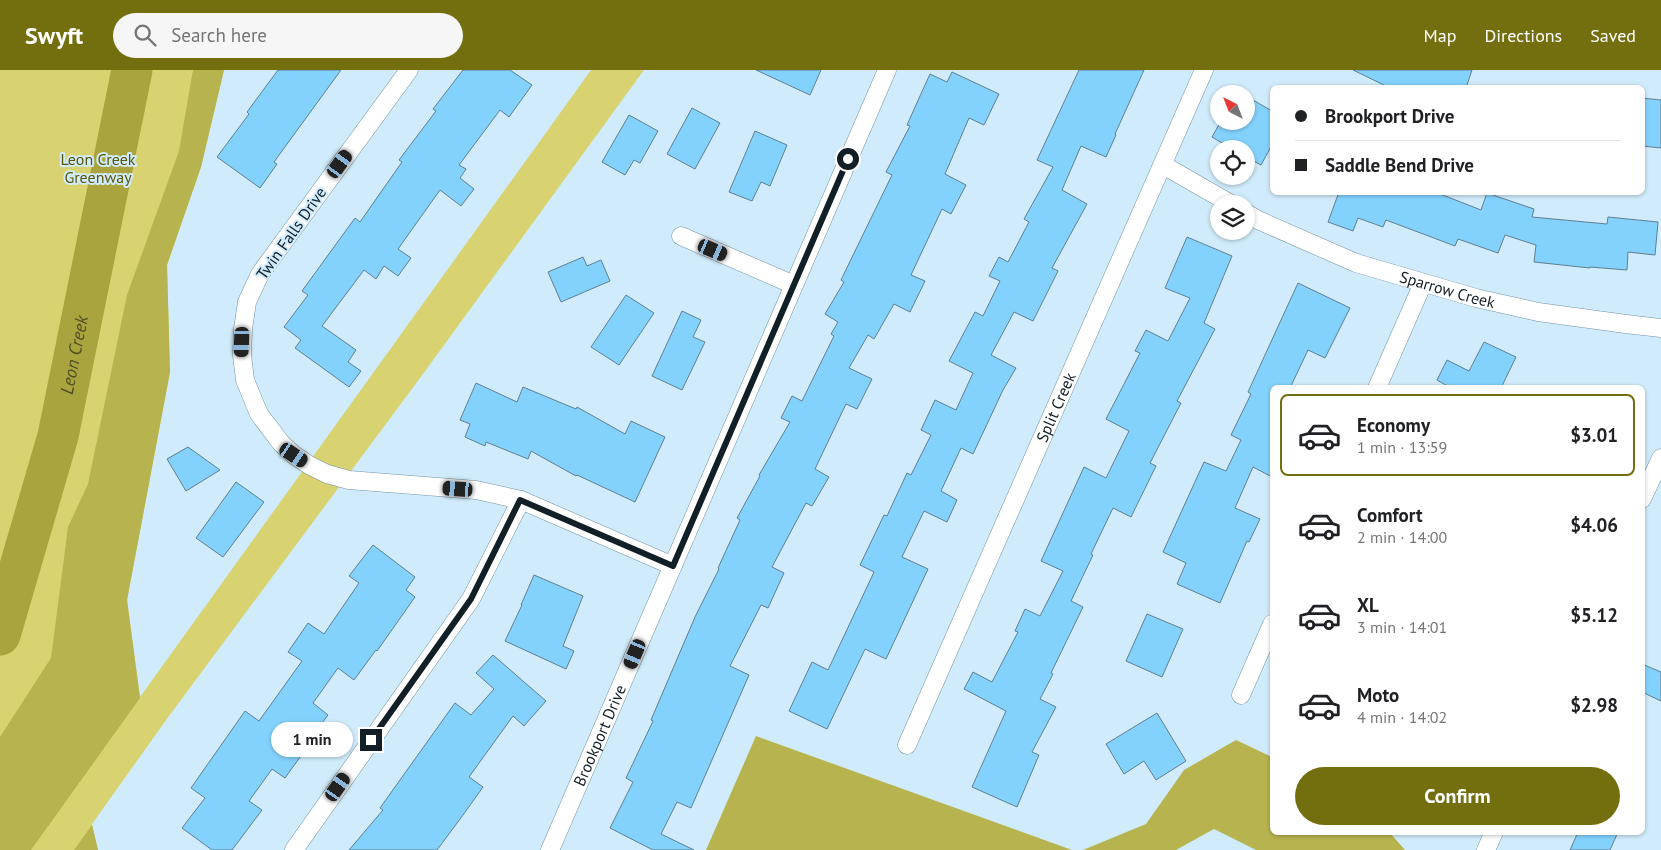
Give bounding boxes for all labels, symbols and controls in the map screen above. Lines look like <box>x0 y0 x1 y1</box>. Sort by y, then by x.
search box <box>113 13 463 58</box>
text: Swyft <box>25 20 83 51</box>
icon: search <box>131 21 159 49</box>
text: Search here <box>171 23 267 47</box>
text: Map <box>1424 24 1456 47</box>
text: Directions <box>1484 24 1562 47</box>
text: Saved <box>1590 24 1636 47</box>
north arrow <box>1210 85 1255 130</box>
map controls <box>1210 85 1255 240</box>
text: Brookport Drive <box>1325 104 1454 128</box>
button: locate <box>1210 140 1255 185</box>
car <box>325 147 354 181</box>
route start <box>837 148 859 170</box>
park label: Leon Creek Greenway <box>61 149 136 187</box>
text: Saddle Bend Drive <box>1325 153 1474 177</box>
street label: Twin Falls Drive <box>252 183 330 283</box>
button: layers <box>1210 195 1255 240</box>
car <box>696 237 729 263</box>
street label: Sparrow Creek <box>1397 266 1497 312</box>
water label: Leon Creek <box>55 313 93 396</box>
car <box>233 327 250 357</box>
street label: Split Creek <box>1032 369 1080 445</box>
icon: car <box>1297 413 1342 458</box>
text: Economy <box>1357 413 1430 437</box>
text: $3.01 <box>1570 423 1618 447</box>
text: 1 min · 13:59 <box>1357 437 1447 457</box>
car <box>277 440 310 470</box>
car <box>442 480 473 498</box>
icon: car <box>1297 503 1342 548</box>
text: Comfort <box>1357 503 1423 527</box>
text: $4.06 <box>1570 513 1618 537</box>
text: 2 min · 14:00 <box>1357 527 1447 547</box>
icon: car <box>1297 593 1342 638</box>
text: XL <box>1357 593 1379 617</box>
text: $5.12 <box>1570 603 1618 627</box>
text: 3 min · 14:01 <box>1357 617 1447 637</box>
car <box>622 637 647 671</box>
street label: Brookport Drive <box>569 682 630 789</box>
icon: car <box>1297 683 1342 728</box>
text: Moto <box>1357 683 1399 707</box>
text: $2.98 <box>1570 693 1618 717</box>
text: 4 min · 14:02 <box>1357 707 1447 727</box>
callout: 1 min <box>271 722 354 758</box>
text: 1 min <box>292 729 332 749</box>
route end <box>360 729 382 751</box>
button: Confirm <box>1295 767 1620 825</box>
car <box>323 770 352 804</box>

